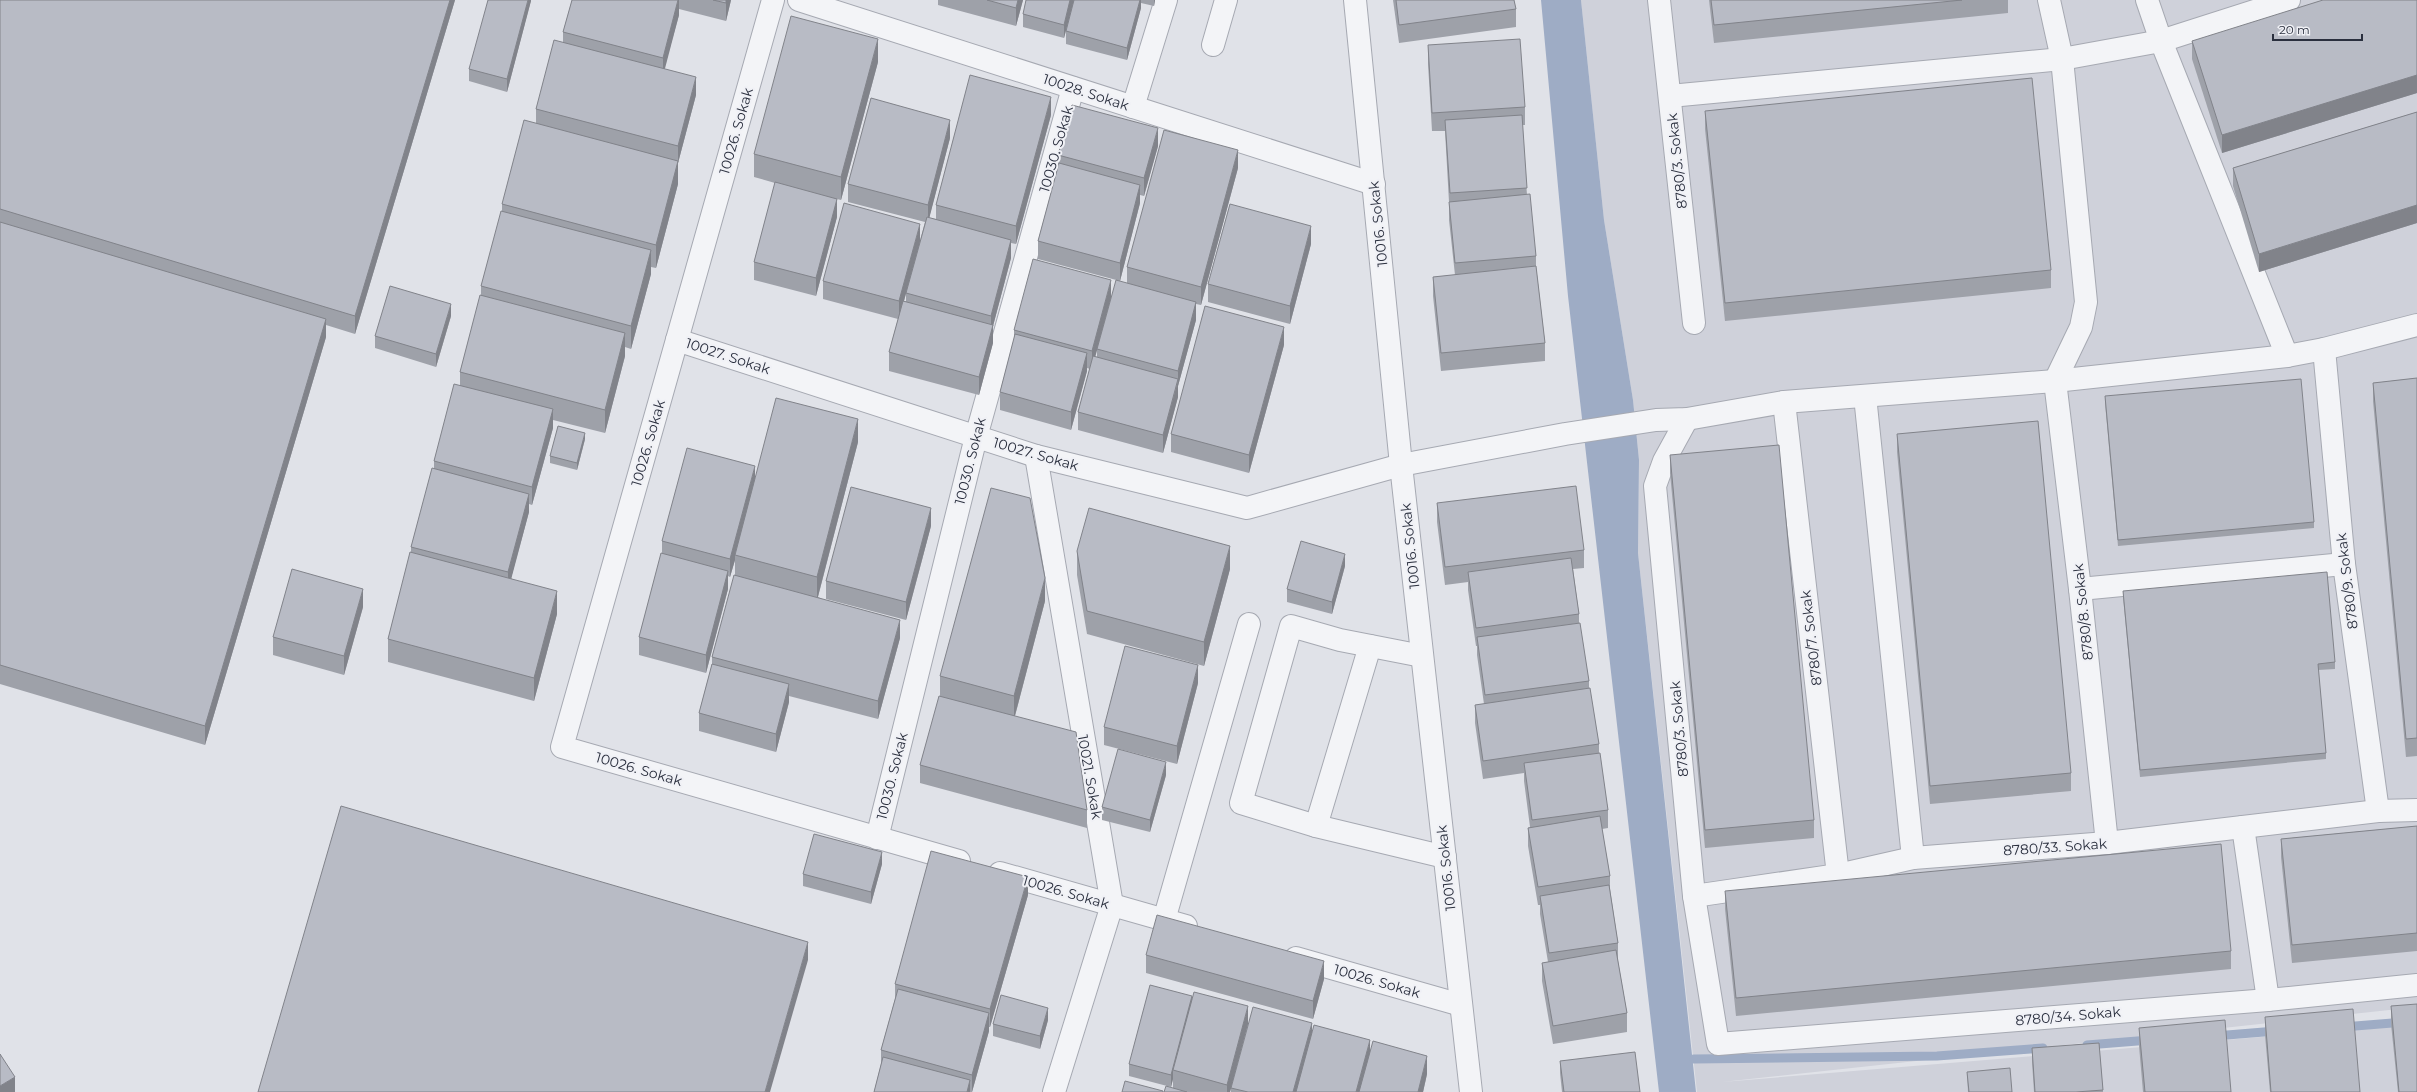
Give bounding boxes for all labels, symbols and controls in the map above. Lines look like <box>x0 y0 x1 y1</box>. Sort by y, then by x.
scale bar <box>2273 16 2362 42</box>
text: 20 m <box>2279 22 2310 37</box>
street label: 10028. Sokak <box>1041 70 1132 115</box>
street label: 10026. Sokak <box>715 85 757 176</box>
street label: 10030. Sokak <box>1035 103 1077 194</box>
street label: 8780/3. Sokak <box>1663 112 1691 210</box>
street label: 10016. Sokak <box>1364 180 1391 268</box>
street label: 10027. Sokak <box>683 334 773 378</box>
street label: 10026. Sokak <box>627 397 669 488</box>
street label: 10030. Sokak <box>950 415 990 507</box>
street label: 10027. Sokak <box>991 433 1081 475</box>
street label: 10016. Sokak <box>1396 502 1423 590</box>
street label: 8780/9. Sokak <box>2332 531 2362 630</box>
street label: 8780/8. Sokak <box>2069 562 2097 661</box>
street label: 8780/7. Sokak <box>1796 589 1826 687</box>
street label: 8780/3. Sokak <box>1666 680 1692 778</box>
street label: 10030. Sokak <box>872 730 912 822</box>
street label: 10021. Sokak <box>1074 733 1106 821</box>
street label: 10026. Sokak <box>594 748 685 790</box>
street label: 10016. Sokak <box>1432 824 1459 912</box>
street label: 8780/33. Sokak <box>2002 834 2108 860</box>
street label: 10026. Sokak <box>1021 871 1112 913</box>
street label: 10026. Sokak <box>1332 960 1423 1002</box>
street label: 8780/34. Sokak <box>2014 1002 2122 1030</box>

